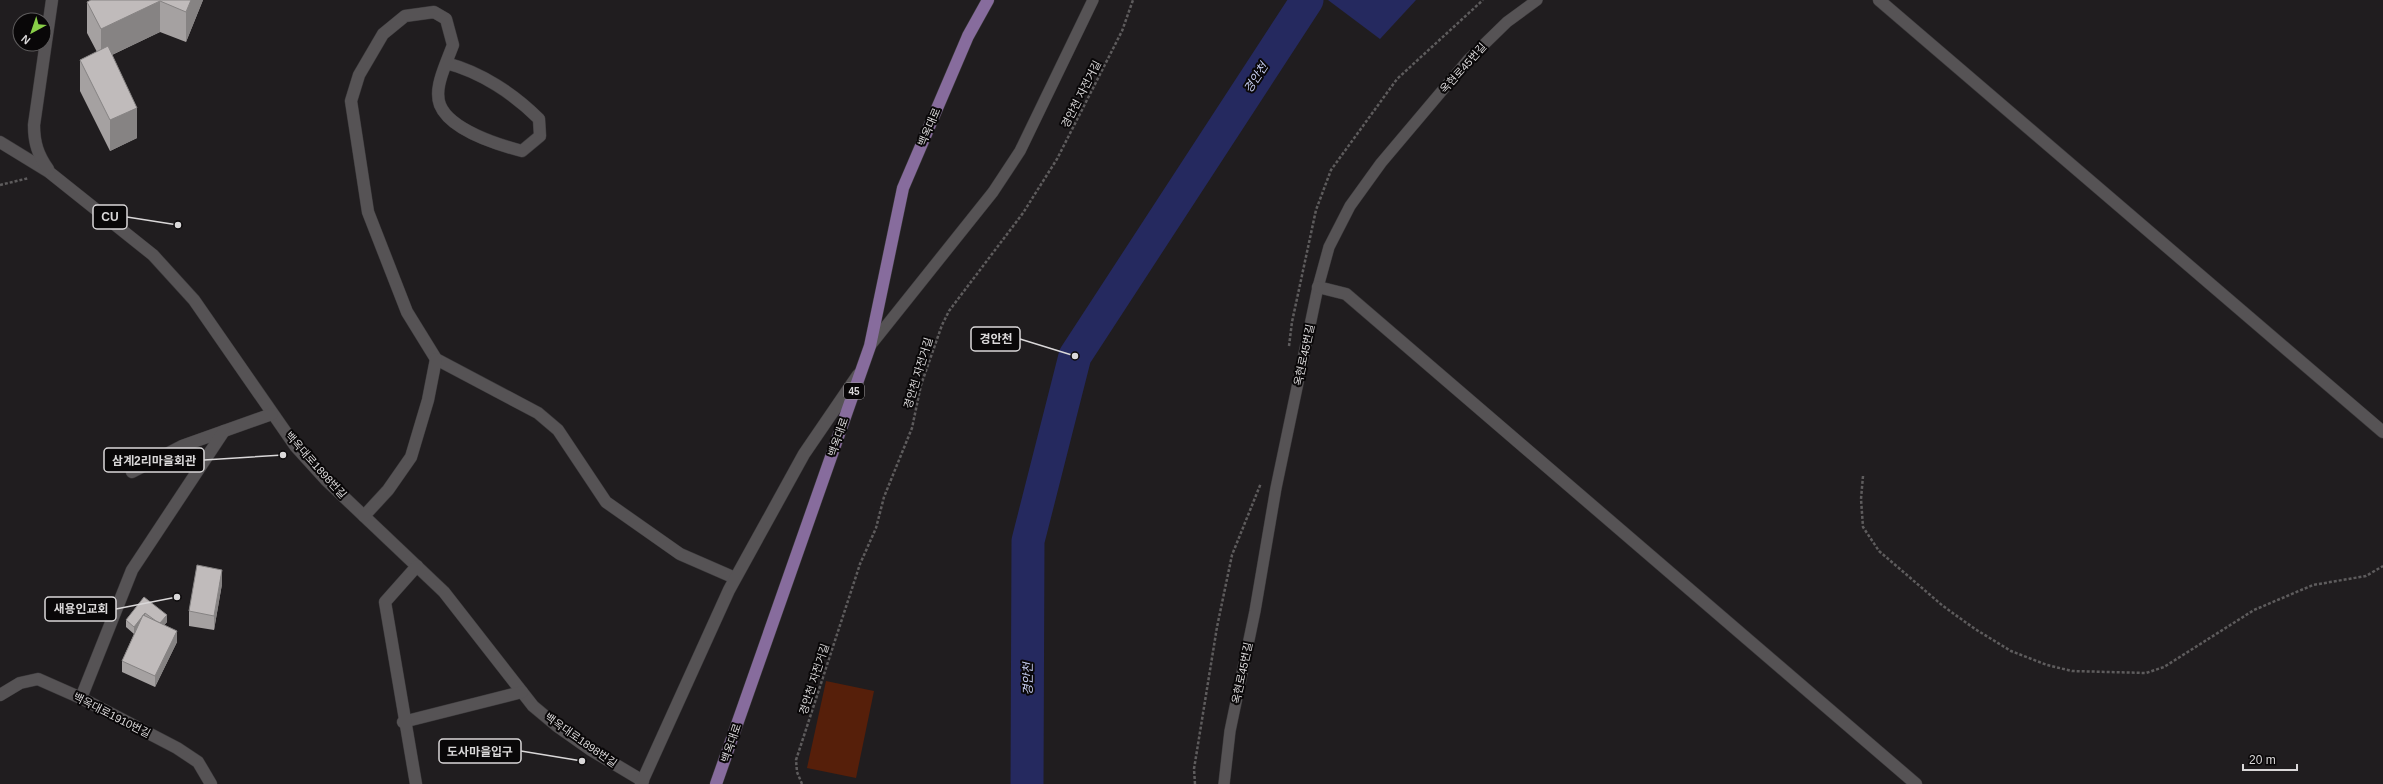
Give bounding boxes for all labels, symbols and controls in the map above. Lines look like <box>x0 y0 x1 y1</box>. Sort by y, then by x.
north arrow <box>12 12 52 52</box>
text: N <box>19 32 32 47</box>
street label: 옥현로45번길 <box>1438 41 1488 95</box>
street label: 경안천 자전거길 <box>1059 58 1103 130</box>
water label: 경안천 <box>1241 59 1272 96</box>
street label: 백옥대로 <box>916 106 942 148</box>
callout: CU <box>93 205 127 229</box>
text: CU <box>101 210 119 224</box>
street label: 옥현로45번길 <box>1292 323 1316 387</box>
callout: 경안천 <box>971 327 1020 351</box>
text: 경안천 <box>979 332 1013 346</box>
street label: 경안천 자전거길 <box>901 336 935 410</box>
road number: 45 <box>844 383 864 399</box>
street label: 백옥대로 <box>826 416 850 458</box>
street label: 백옥대로1898번길 <box>283 429 349 501</box>
callout: 삼계2리마을회관 <box>104 448 204 472</box>
text: 삼계2리마을회관 <box>112 454 196 468</box>
callout: 새용인교회 <box>45 597 116 621</box>
text: 새용인교회 <box>53 602 109 616</box>
street label: 옥현로45번길 <box>1230 641 1254 705</box>
street label: 경안천 자전거길 <box>797 642 831 716</box>
water label: 경안천 <box>1021 660 1035 696</box>
street label: 백옥대로1910번길 <box>71 690 153 740</box>
street label: 백옥대로1898번길 <box>543 711 619 769</box>
street label: 백옥대로 <box>719 722 743 764</box>
callout: 도사마을입구 <box>439 739 521 763</box>
text: 도사마을입구 <box>447 745 513 759</box>
scale bar <box>2243 746 2297 772</box>
text: 20 m <box>2249 753 2276 767</box>

